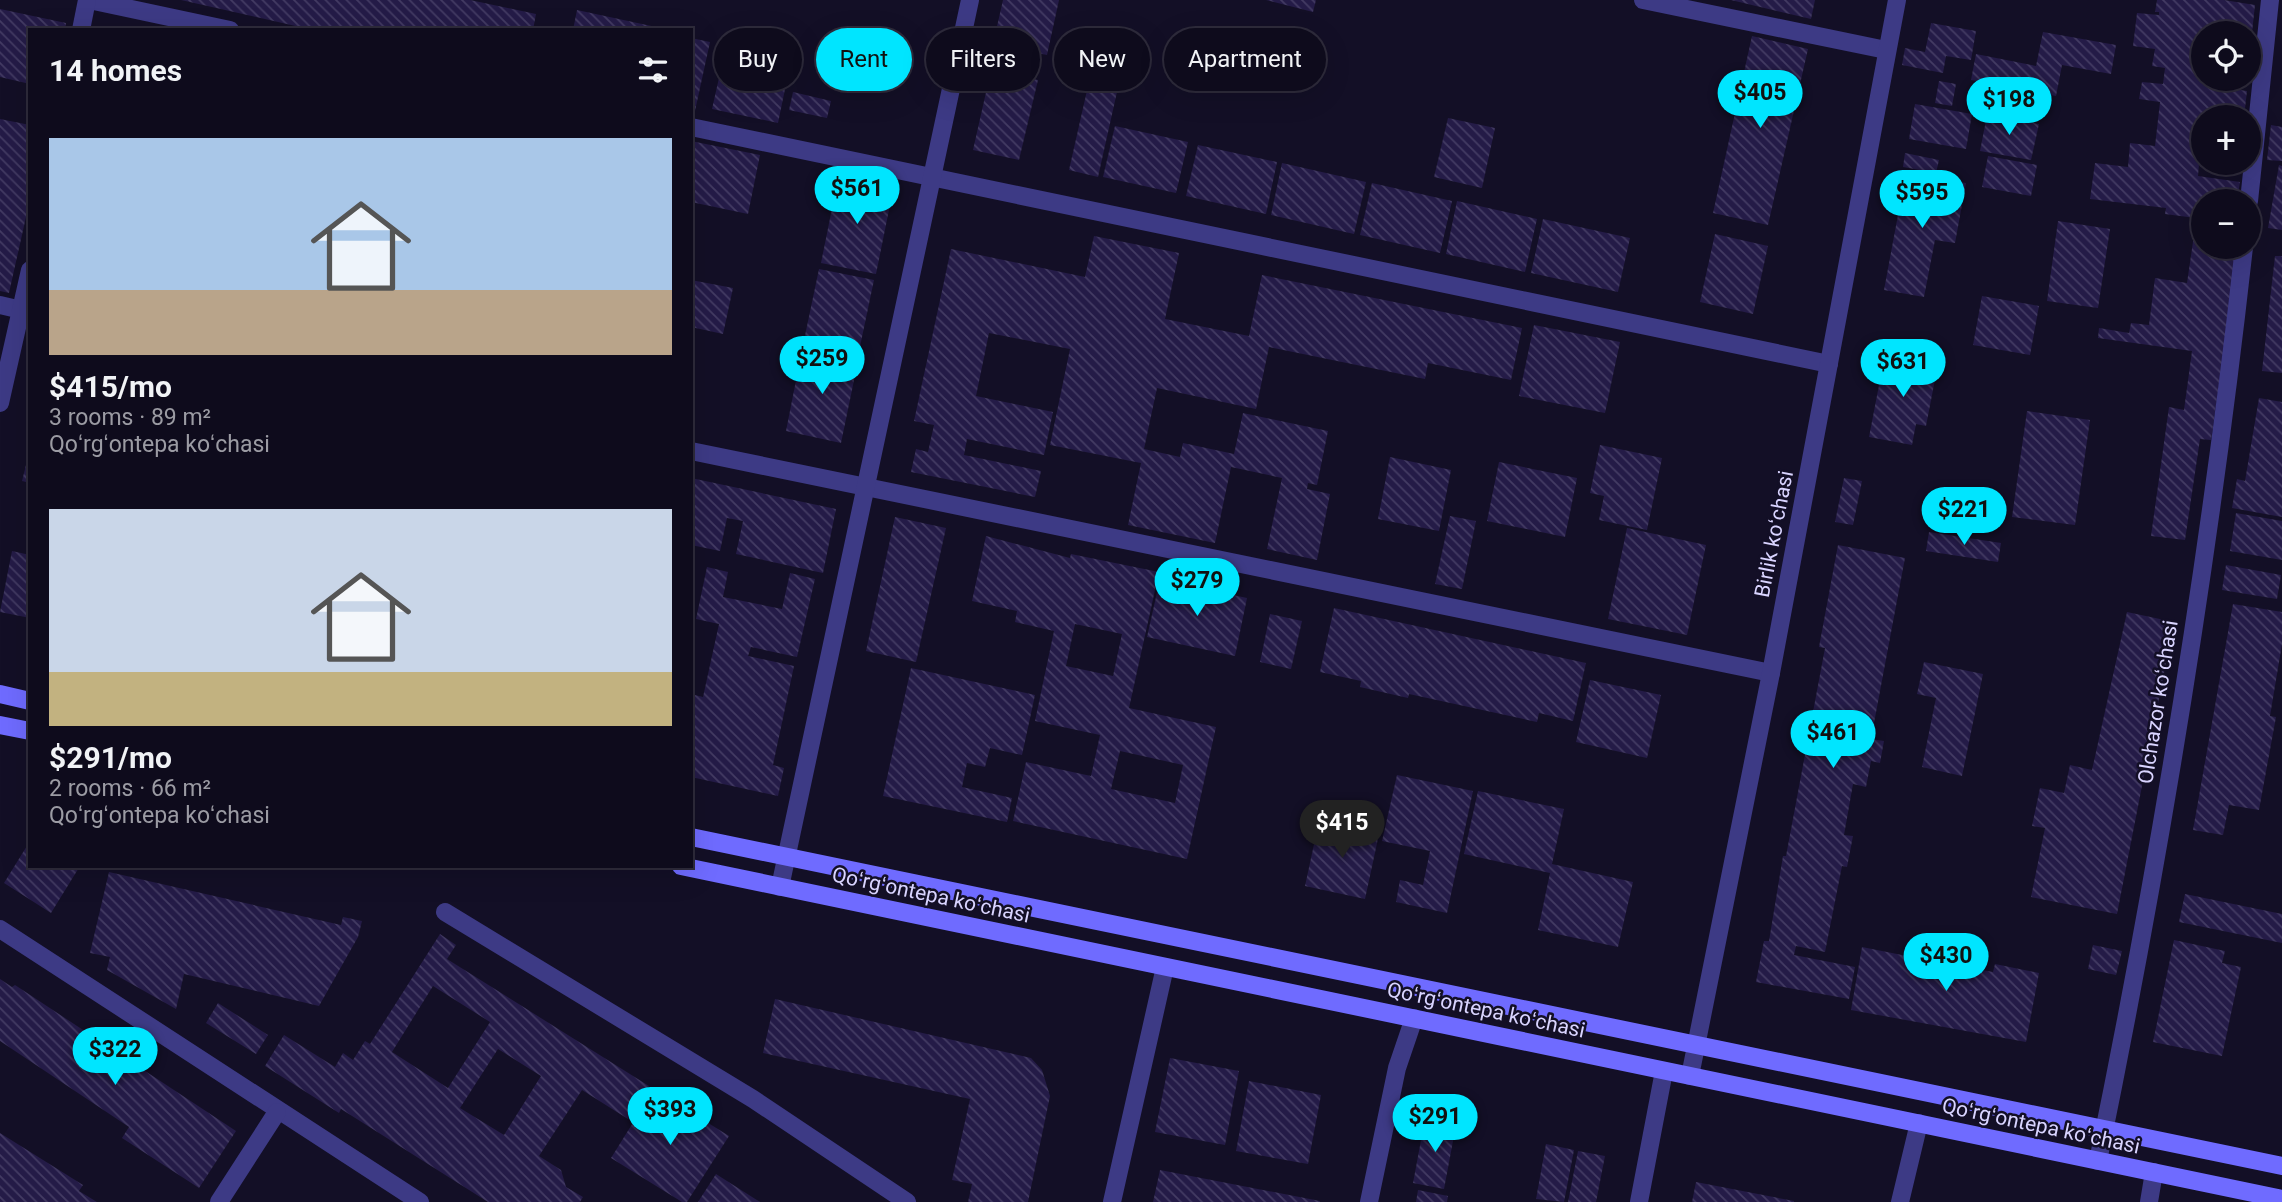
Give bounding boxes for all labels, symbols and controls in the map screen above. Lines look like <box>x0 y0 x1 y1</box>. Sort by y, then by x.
map controls <box>2191 21 2261 259</box>
button: locate <box>2191 21 2261 91</box>
chip: Buy <box>714 28 802 91</box>
chip: Rent <box>816 28 912 91</box>
chip: Filters <box>926 28 1040 91</box>
chip: New <box>1054 28 1150 91</box>
chip: Apartment <box>1164 28 1326 91</box>
icon: filters <box>634 51 672 89</box>
text: 14 homes <box>49 53 182 88</box>
pin: $405 <box>1719 71 1801 130</box>
pin: $198 <box>1968 78 2050 137</box>
text: $405 <box>1734 79 1786 106</box>
text: $198 <box>1983 86 2035 113</box>
button: + <box>2191 105 2261 175</box>
pin: $561 <box>816 166 898 226</box>
pin: $595 <box>1881 170 1963 230</box>
text: $561 <box>831 175 883 202</box>
text: $595 <box>1896 179 1948 206</box>
icon: home <box>298 183 424 309</box>
button: − <box>2191 189 2261 259</box>
pin: $259 <box>781 336 863 396</box>
pin: $631 <box>1862 340 1944 399</box>
text: $259 <box>796 345 848 372</box>
text: $631 <box>1877 348 1929 375</box>
text: $415/mo <box>49 369 172 404</box>
text: 3 rooms · 89 m² <box>49 404 211 431</box>
text: Qoʻrgʻontepa koʻchasi <box>49 431 270 458</box>
street label: Birlik koʻchasi <box>1750 469 1798 599</box>
pin: $221 <box>1923 488 2005 547</box>
text: $221 <box>1938 496 1990 523</box>
icon: home <box>298 554 424 680</box>
pin: $279 <box>1156 558 1238 618</box>
text: $279 <box>1171 567 1223 594</box>
street label: Olchazor koʻchasi <box>2133 618 2183 786</box>
pin: $461 <box>1792 710 1874 770</box>
text: $461 <box>1807 719 1859 746</box>
text: $291/mo <box>49 740 172 775</box>
text: 2 rooms · 66 m² <box>49 775 211 802</box>
pin: $415 <box>1301 800 1383 860</box>
text: Qoʻrgʻontepa koʻchasi <box>49 802 270 829</box>
text: $415 <box>1316 809 1368 836</box>
street label: Qoʻrgʻontepa koʻchasi <box>830 862 1032 928</box>
pin: $430 <box>1905 934 1987 993</box>
text: $430 <box>1920 942 1972 969</box>
street label: Qoʻrgʻontepa koʻchasi <box>1385 977 1587 1043</box>
pin: $322 <box>74 1028 156 1087</box>
text: $322 <box>89 1036 141 1063</box>
pin: $393 <box>629 1088 711 1147</box>
street label: Qoʻrgʻontepa koʻchasi <box>1940 1093 2142 1159</box>
pin: $291 <box>1394 1094 1476 1154</box>
text: $393 <box>644 1096 696 1123</box>
text: $291 <box>1409 1103 1461 1130</box>

